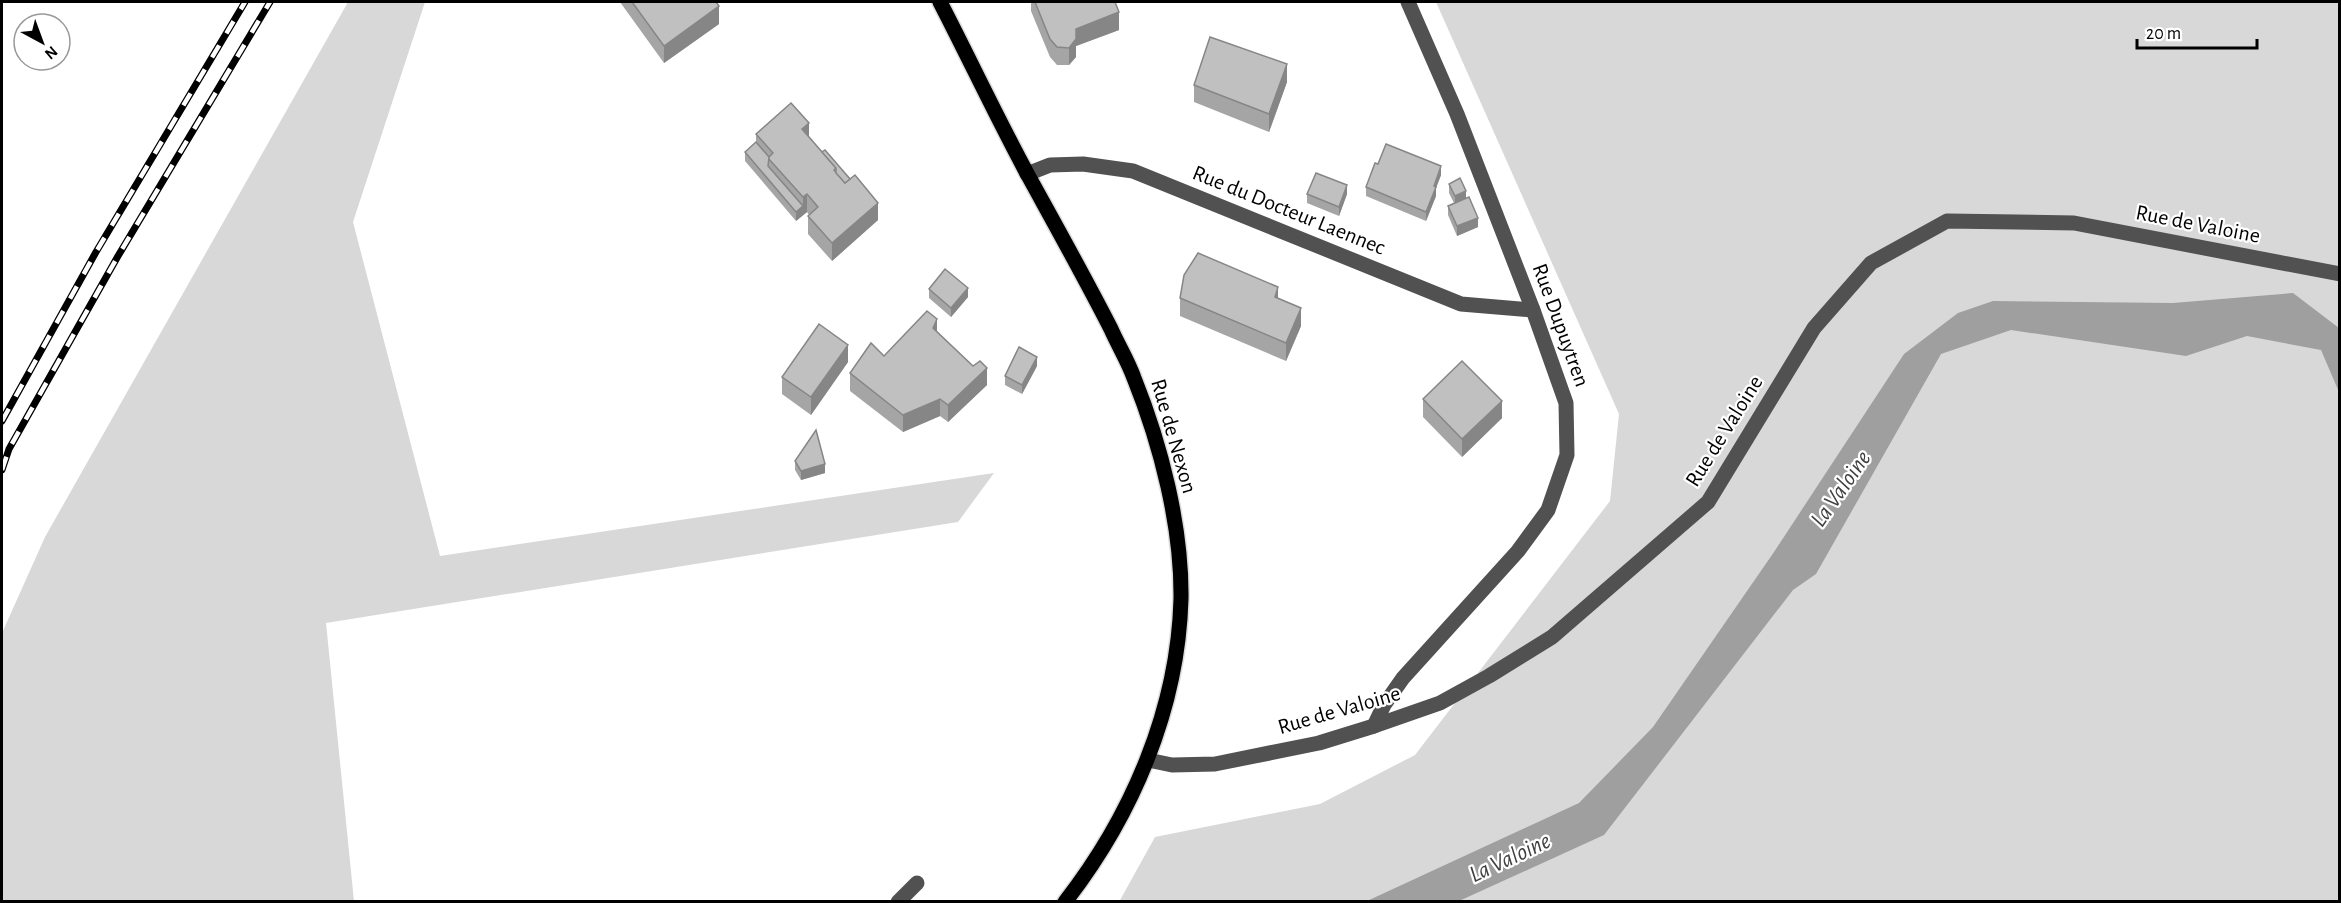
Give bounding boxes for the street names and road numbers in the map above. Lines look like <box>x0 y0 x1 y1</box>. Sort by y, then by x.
street label: Rue du Docteur Laennec <box>1190 161 1389 259</box>
street label: Rue de Valoine <box>2134 201 2262 247</box>
street label: Rue Dupuytren <box>1529 260 1593 390</box>
street label: Rue de Valoine <box>1681 372 1767 490</box>
street label: Rue de Nexon <box>1147 376 1201 496</box>
street label: Rue de Valoine <box>1275 682 1403 738</box>

